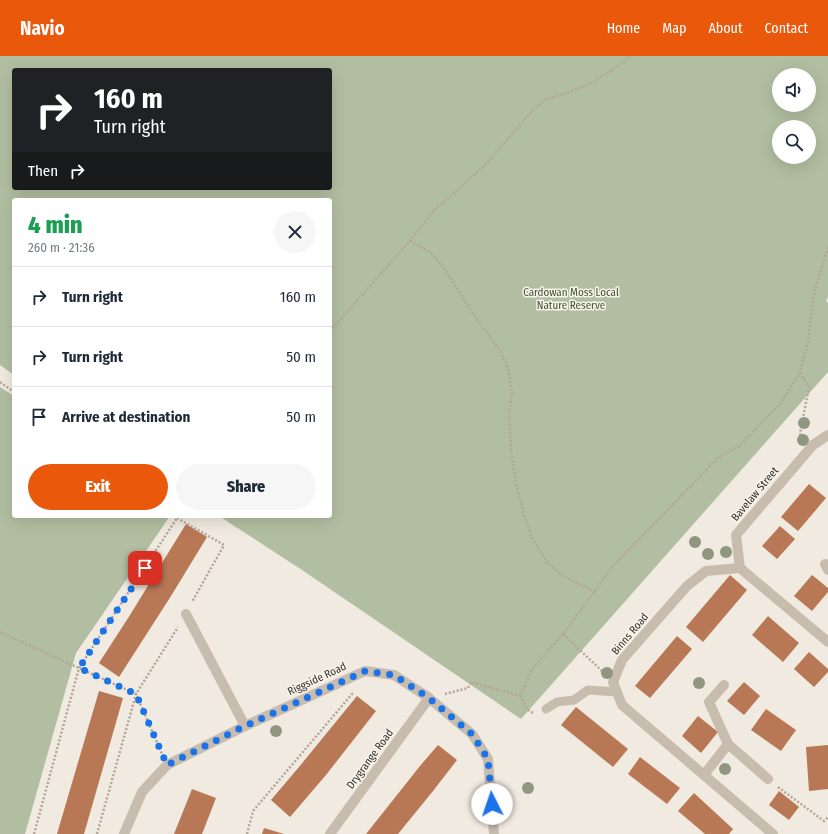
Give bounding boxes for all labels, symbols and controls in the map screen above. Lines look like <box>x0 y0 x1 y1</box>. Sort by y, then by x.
text: Navio <box>20 17 65 40</box>
text: Home <box>607 20 640 37</box>
text: Map <box>662 20 686 37</box>
text: About <box>708 20 743 37</box>
text: Contact <box>765 20 808 37</box>
map controls <box>772 68 816 164</box>
button: sound <box>772 68 816 112</box>
text: 160 m <box>94 82 163 115</box>
icon: right <box>28 84 80 136</box>
text: Turn right <box>94 116 166 138</box>
button: search <box>772 120 816 164</box>
icon: right <box>66 160 88 182</box>
text: Then <box>28 162 58 180</box>
text: 4 min <box>28 211 82 239</box>
button: close <box>274 211 316 253</box>
text: 260 m · 21:36 <box>28 240 95 255</box>
icon: right <box>28 286 50 308</box>
park label: Cardowan Moss Local Nature Reserve <box>523 286 619 312</box>
text: Turn right <box>62 288 123 306</box>
text: 160 m <box>280 288 316 306</box>
icon: right <box>28 346 50 368</box>
text: Turn right <box>62 348 123 366</box>
text: 50 m <box>286 348 316 366</box>
icon: arrive <box>28 406 50 428</box>
text: Arrive at destination <box>62 408 190 426</box>
text: 50 m <box>286 408 316 426</box>
button: Exit <box>28 464 168 510</box>
button: Share <box>176 464 316 510</box>
street label: Bavelaw Street <box>729 464 782 524</box>
pin <box>128 551 162 585</box>
icon: arrive <box>134 557 156 579</box>
street label: Binns Road <box>609 610 651 658</box>
street label: Riggside Road <box>286 660 348 698</box>
street label: Drygrange Road <box>344 727 396 791</box>
position arrow <box>471 783 513 825</box>

